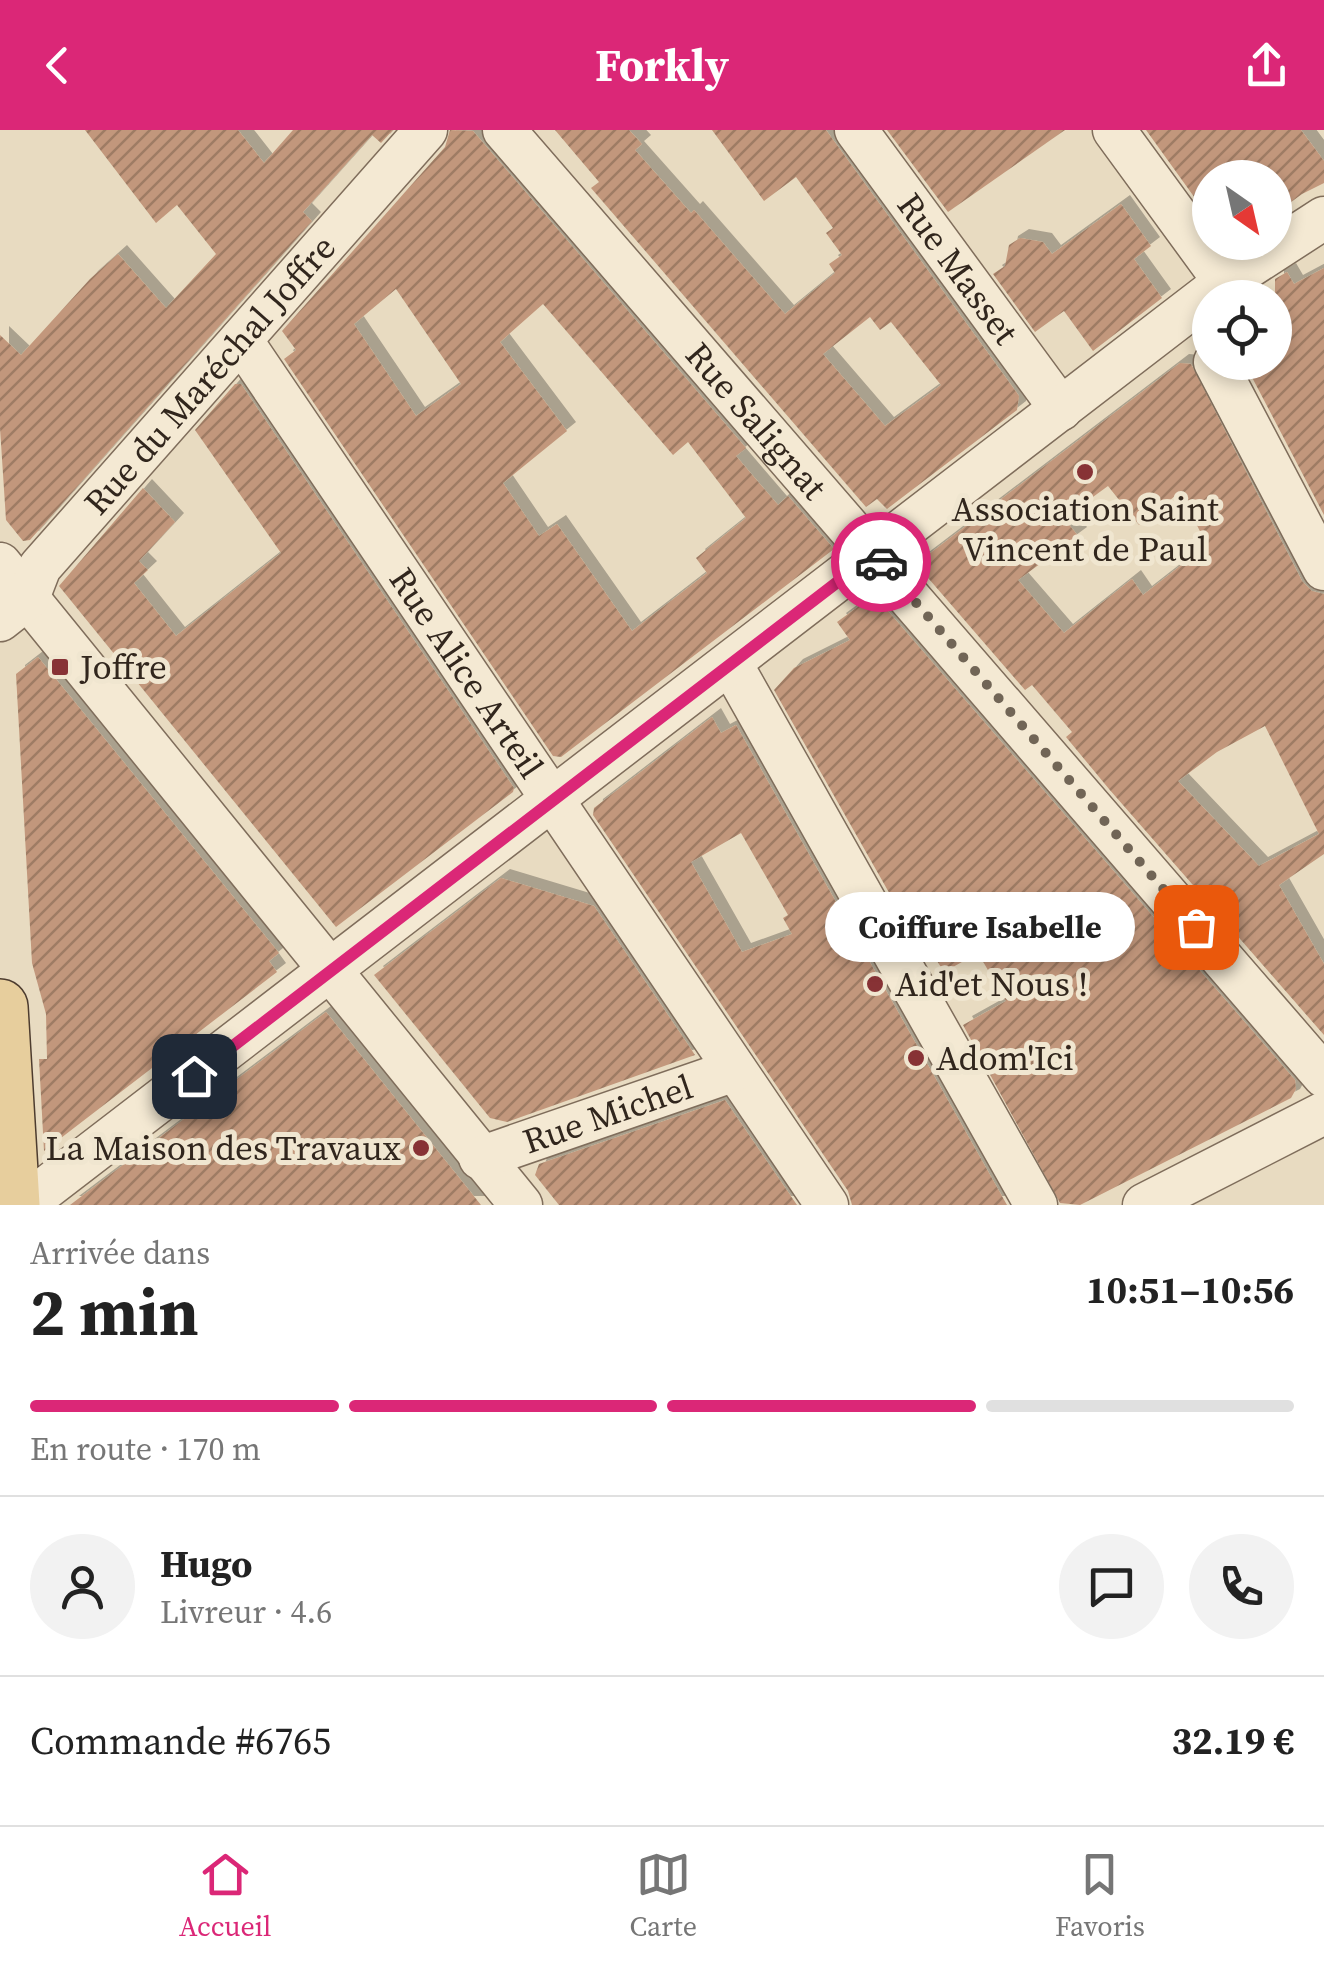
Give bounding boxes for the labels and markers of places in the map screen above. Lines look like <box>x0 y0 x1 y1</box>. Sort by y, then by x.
marker: Association Saint Vincent de Paul <box>1074 461 1096 483</box>
place label: Association Saint Vincent de Paul <box>951 485 1219 573</box>
place label: Joffre <box>79 643 167 691</box>
marker: Joffre <box>49 656 71 678</box>
pin <box>1154 885 1239 970</box>
callout: Coiffure Isabelle <box>826 892 1136 962</box>
place label: Aid'et Nous ! <box>895 960 1088 1008</box>
marker: Aid'et Nous ! <box>864 973 886 995</box>
pin <box>152 1034 237 1119</box>
place label: Adom'Ici <box>936 1034 1074 1082</box>
marker: Adom'Ici <box>905 1047 927 1069</box>
place label: La Maison des Travaux <box>46 1124 402 1172</box>
marker: La Maison des Travaux <box>410 1137 432 1159</box>

